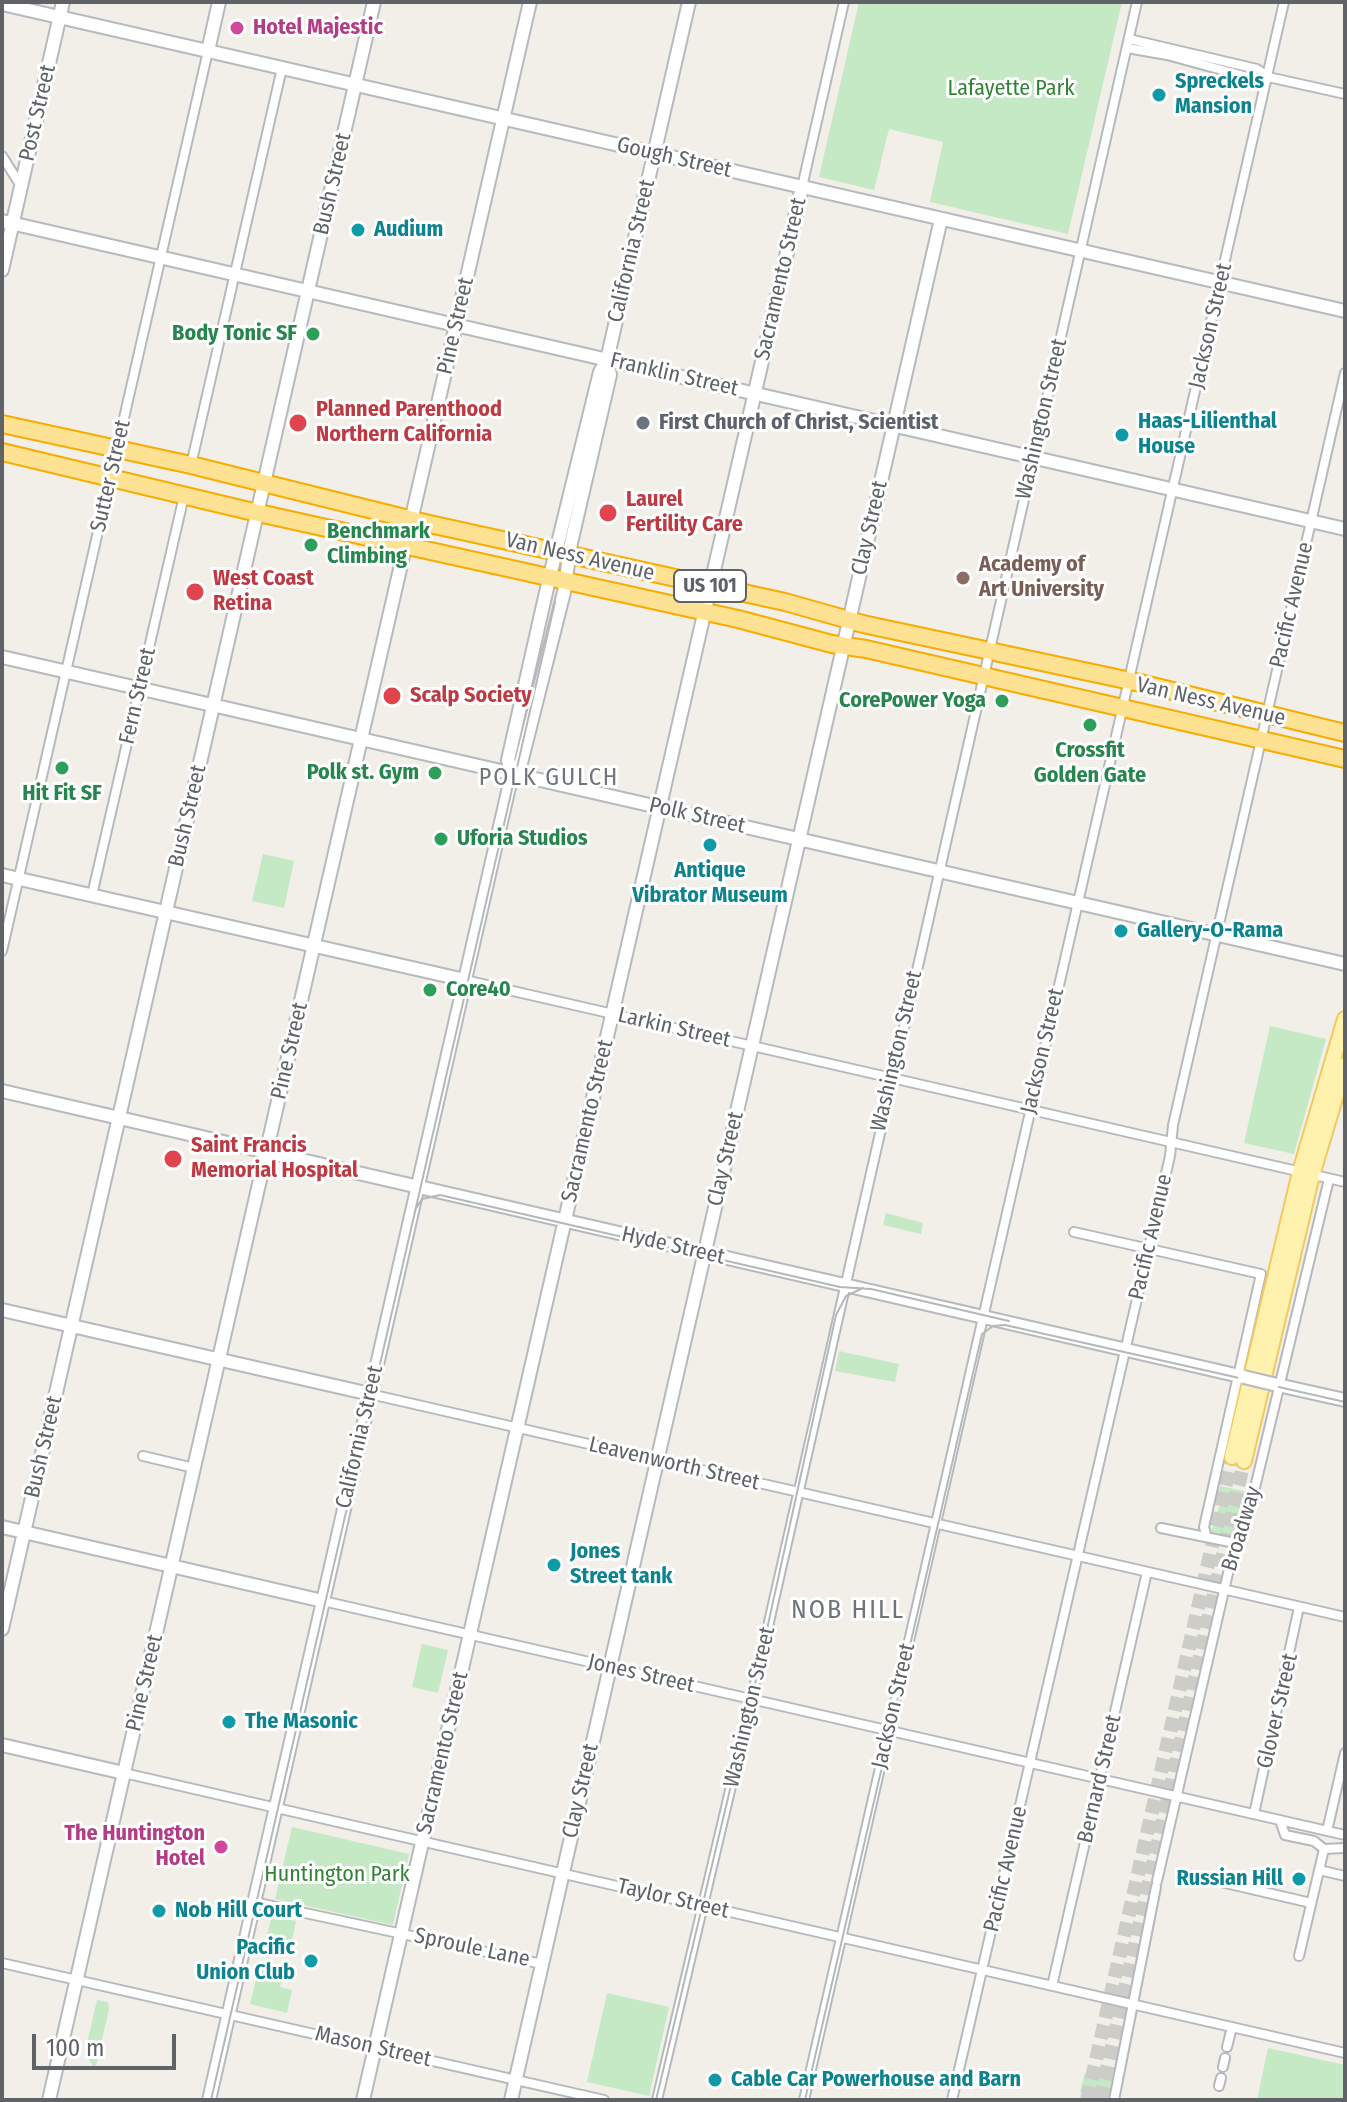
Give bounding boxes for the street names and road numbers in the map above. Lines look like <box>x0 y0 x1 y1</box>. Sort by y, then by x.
street label: Post Street <box>14 62 62 164</box>
street label: Bush Street <box>308 130 358 238</box>
street label: Gough Street <box>614 132 734 184</box>
street label: California Street <box>603 177 661 325</box>
street label: Sacramento Street <box>749 195 813 363</box>
street label: Jackson Street <box>1184 261 1238 391</box>
street label: Pine Street <box>432 275 480 377</box>
street label: Washington Street <box>1011 336 1073 502</box>
street label: Franklin Street <box>607 347 741 403</box>
street label: Sutter Street <box>85 417 137 535</box>
street label: Clay Street <box>846 478 894 578</box>
street label: Van Ness Avenue <box>503 527 657 587</box>
street label: Pacific Avenue <box>1265 540 1319 670</box>
road number: US 101 <box>674 570 746 602</box>
street label: Fern Street <box>114 645 162 747</box>
street label: Van Ness Avenue <box>1134 672 1288 732</box>
street label: Bush Street <box>163 762 213 870</box>
street label: Polk Street <box>646 792 748 840</box>
street label: Washington Street <box>866 968 928 1134</box>
street label: Jackson Street <box>1016 986 1070 1116</box>
street label: Pine Street <box>266 1000 314 1102</box>
street label: Larkin Street <box>615 1002 733 1054</box>
street label: Sacramento Street <box>556 1037 620 1205</box>
street label: Clay Street <box>702 1109 750 1209</box>
street label: Pacific Avenue <box>1124 1172 1178 1302</box>
street label: Hyde Street <box>619 1221 727 1271</box>
street label: California Street <box>331 1363 389 1511</box>
street label: Bush Street <box>19 1393 69 1501</box>
street label: Leavenworth Street <box>586 1432 762 1496</box>
street label: Broadway <box>1217 1483 1267 1575</box>
street label: Washington Street <box>719 1624 781 1790</box>
street label: Pine Street <box>121 1632 169 1734</box>
street label: Jackson Street <box>867 1641 921 1771</box>
street label: Jones Street <box>585 1649 697 1699</box>
street label: Glover Street <box>1252 1651 1304 1771</box>
street label: Sacramento Street <box>411 1669 475 1837</box>
street label: Bernard Street <box>1072 1712 1128 1846</box>
street label: Clay Street <box>557 1741 605 1841</box>
street label: Pacific Avenue <box>979 1804 1033 1934</box>
street label: Taylor Street <box>615 1873 731 1925</box>
street label: Sproule Lane <box>412 1923 532 1973</box>
street label: Mason Street <box>312 2021 434 2073</box>

